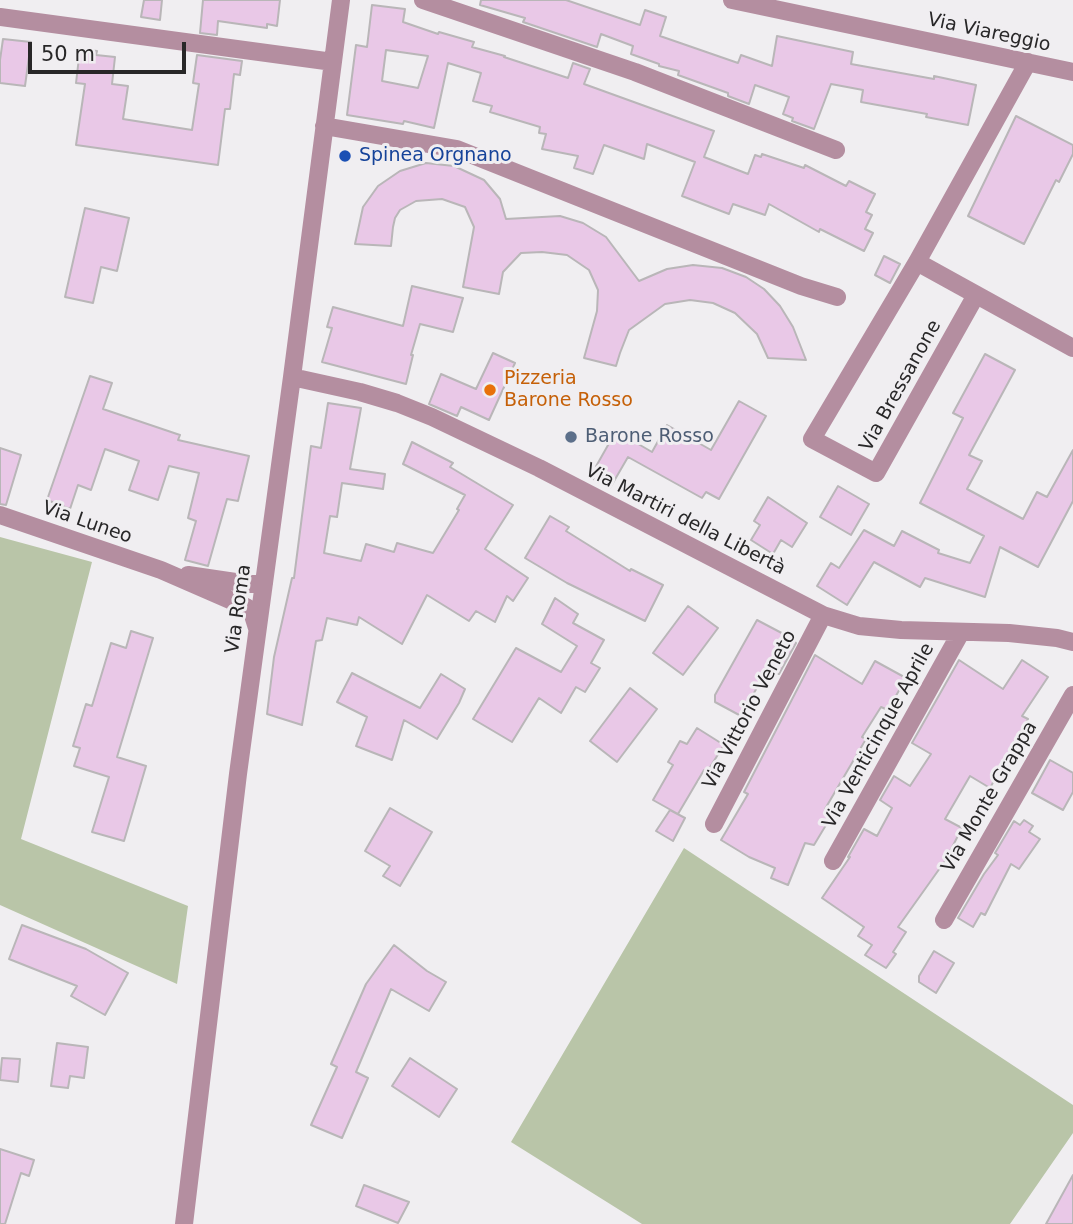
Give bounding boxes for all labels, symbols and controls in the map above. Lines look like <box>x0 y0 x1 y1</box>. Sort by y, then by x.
street label: Via Viareggio <box>925 9 1053 57</box>
scale bar <box>32 28 189 72</box>
text: 50 m <box>41 42 95 66</box>
place label: Spinea Orgnano <box>359 145 512 167</box>
marker: Spinea Orgnano <box>337 148 353 164</box>
street label: Via Bressanone <box>856 316 946 456</box>
place label: Pizzeria Barone Rosso <box>504 368 633 412</box>
marker: Pizzeria Barone Rosso <box>482 382 498 398</box>
place label: Barone Rosso <box>585 426 714 448</box>
marker: Barone Rosso <box>563 429 579 445</box>
street label: Via Martiri della Libertà <box>581 460 789 580</box>
street label: Via Luneo <box>39 497 135 549</box>
street label: Via Roma <box>221 563 257 655</box>
street label: Via Vittorio Veneto <box>698 627 802 793</box>
street label: Via Venticinque Aprile <box>819 639 939 833</box>
street label: Via Monte Grappa <box>937 717 1043 877</box>

